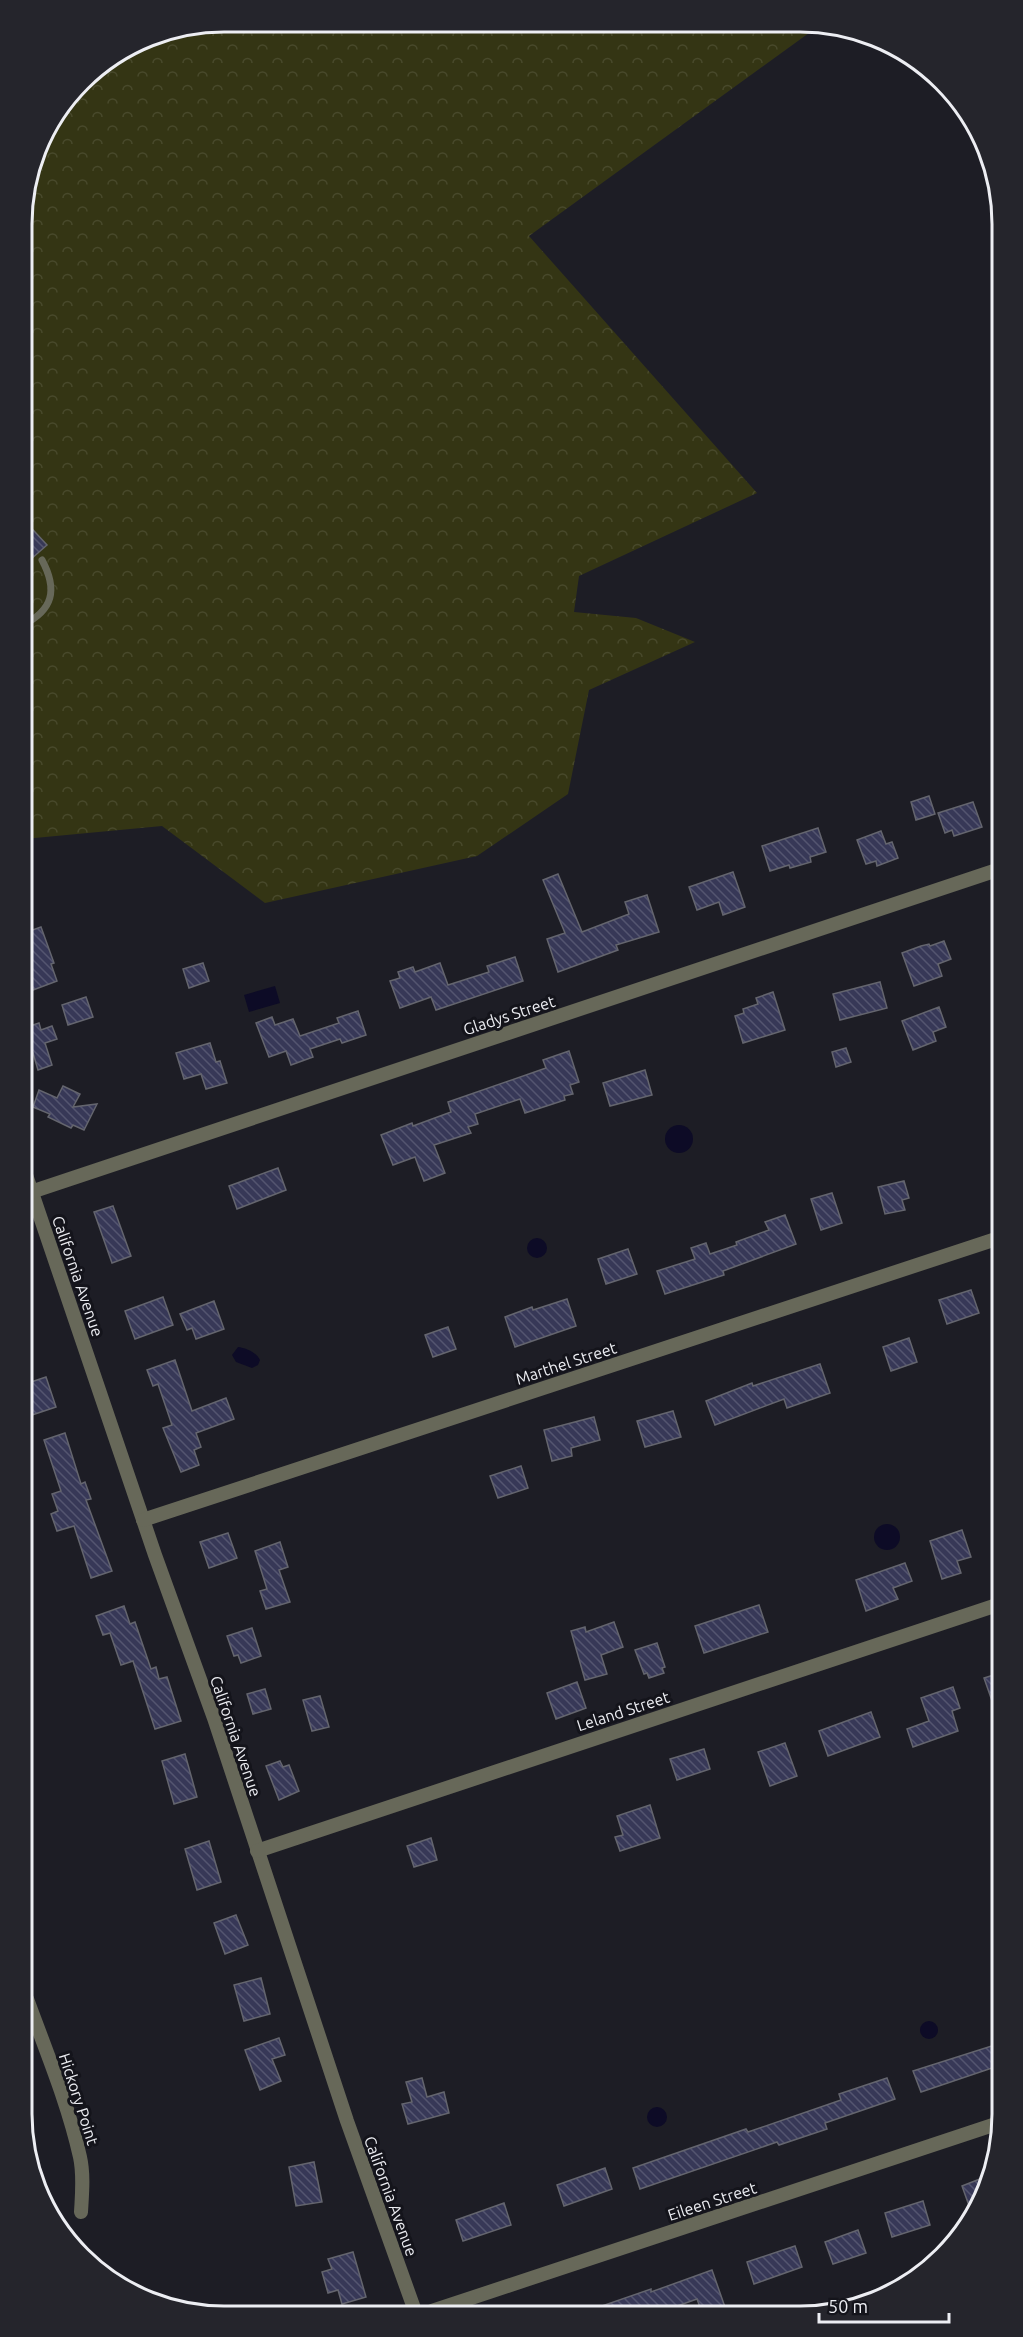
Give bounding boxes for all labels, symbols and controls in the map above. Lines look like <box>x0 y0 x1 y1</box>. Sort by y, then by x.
street label: Gladys Street <box>461 991 558 1038</box>
street label: California Avenue <box>49 1213 107 1339</box>
street label: Marthel Street <box>513 1338 619 1388</box>
street label: California Avenue <box>207 1673 265 1799</box>
street label: Leland Street <box>574 1687 672 1734</box>
street label: Hickory Point <box>56 2051 103 2148</box>
street label: California Avenue <box>361 2134 421 2258</box>
street label: Eileen Street <box>665 2178 759 2224</box>
scale bar <box>819 2286 950 2324</box>
text: 50 m <box>828 2296 868 2316</box>

